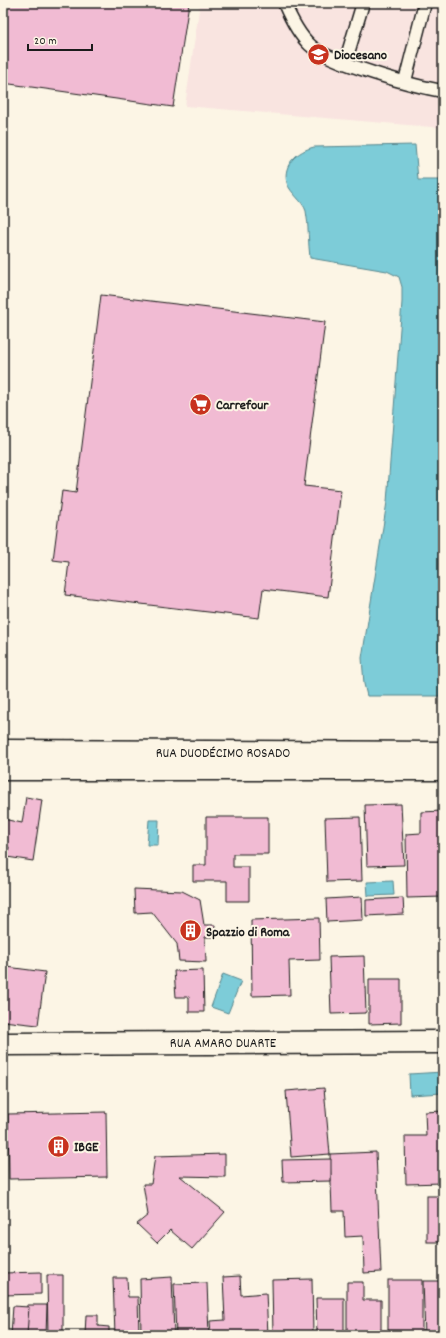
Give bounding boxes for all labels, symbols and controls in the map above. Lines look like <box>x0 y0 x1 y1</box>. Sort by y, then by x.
scale bar <box>28 26 92 52</box>
text: 20 m <box>34 33 57 50</box>
school or university icon: Diocesano <box>305 41 331 67</box>
place label: Diocesano <box>334 46 387 66</box>
supermarket icon: Carrefour <box>188 391 214 417</box>
place label: Carrefour <box>216 396 269 416</box>
street label: RUA DUODÉCIMO ROSADO <box>156 744 290 764</box>
building icon: Spazzio di Roma <box>178 918 204 944</box>
place label: Spazzio di Roma <box>206 923 291 943</box>
street label: RUA AMARO DUARTE <box>170 1034 277 1054</box>
building icon: IBGE <box>45 1133 71 1159</box>
place label: IBGE <box>74 1138 99 1158</box>

